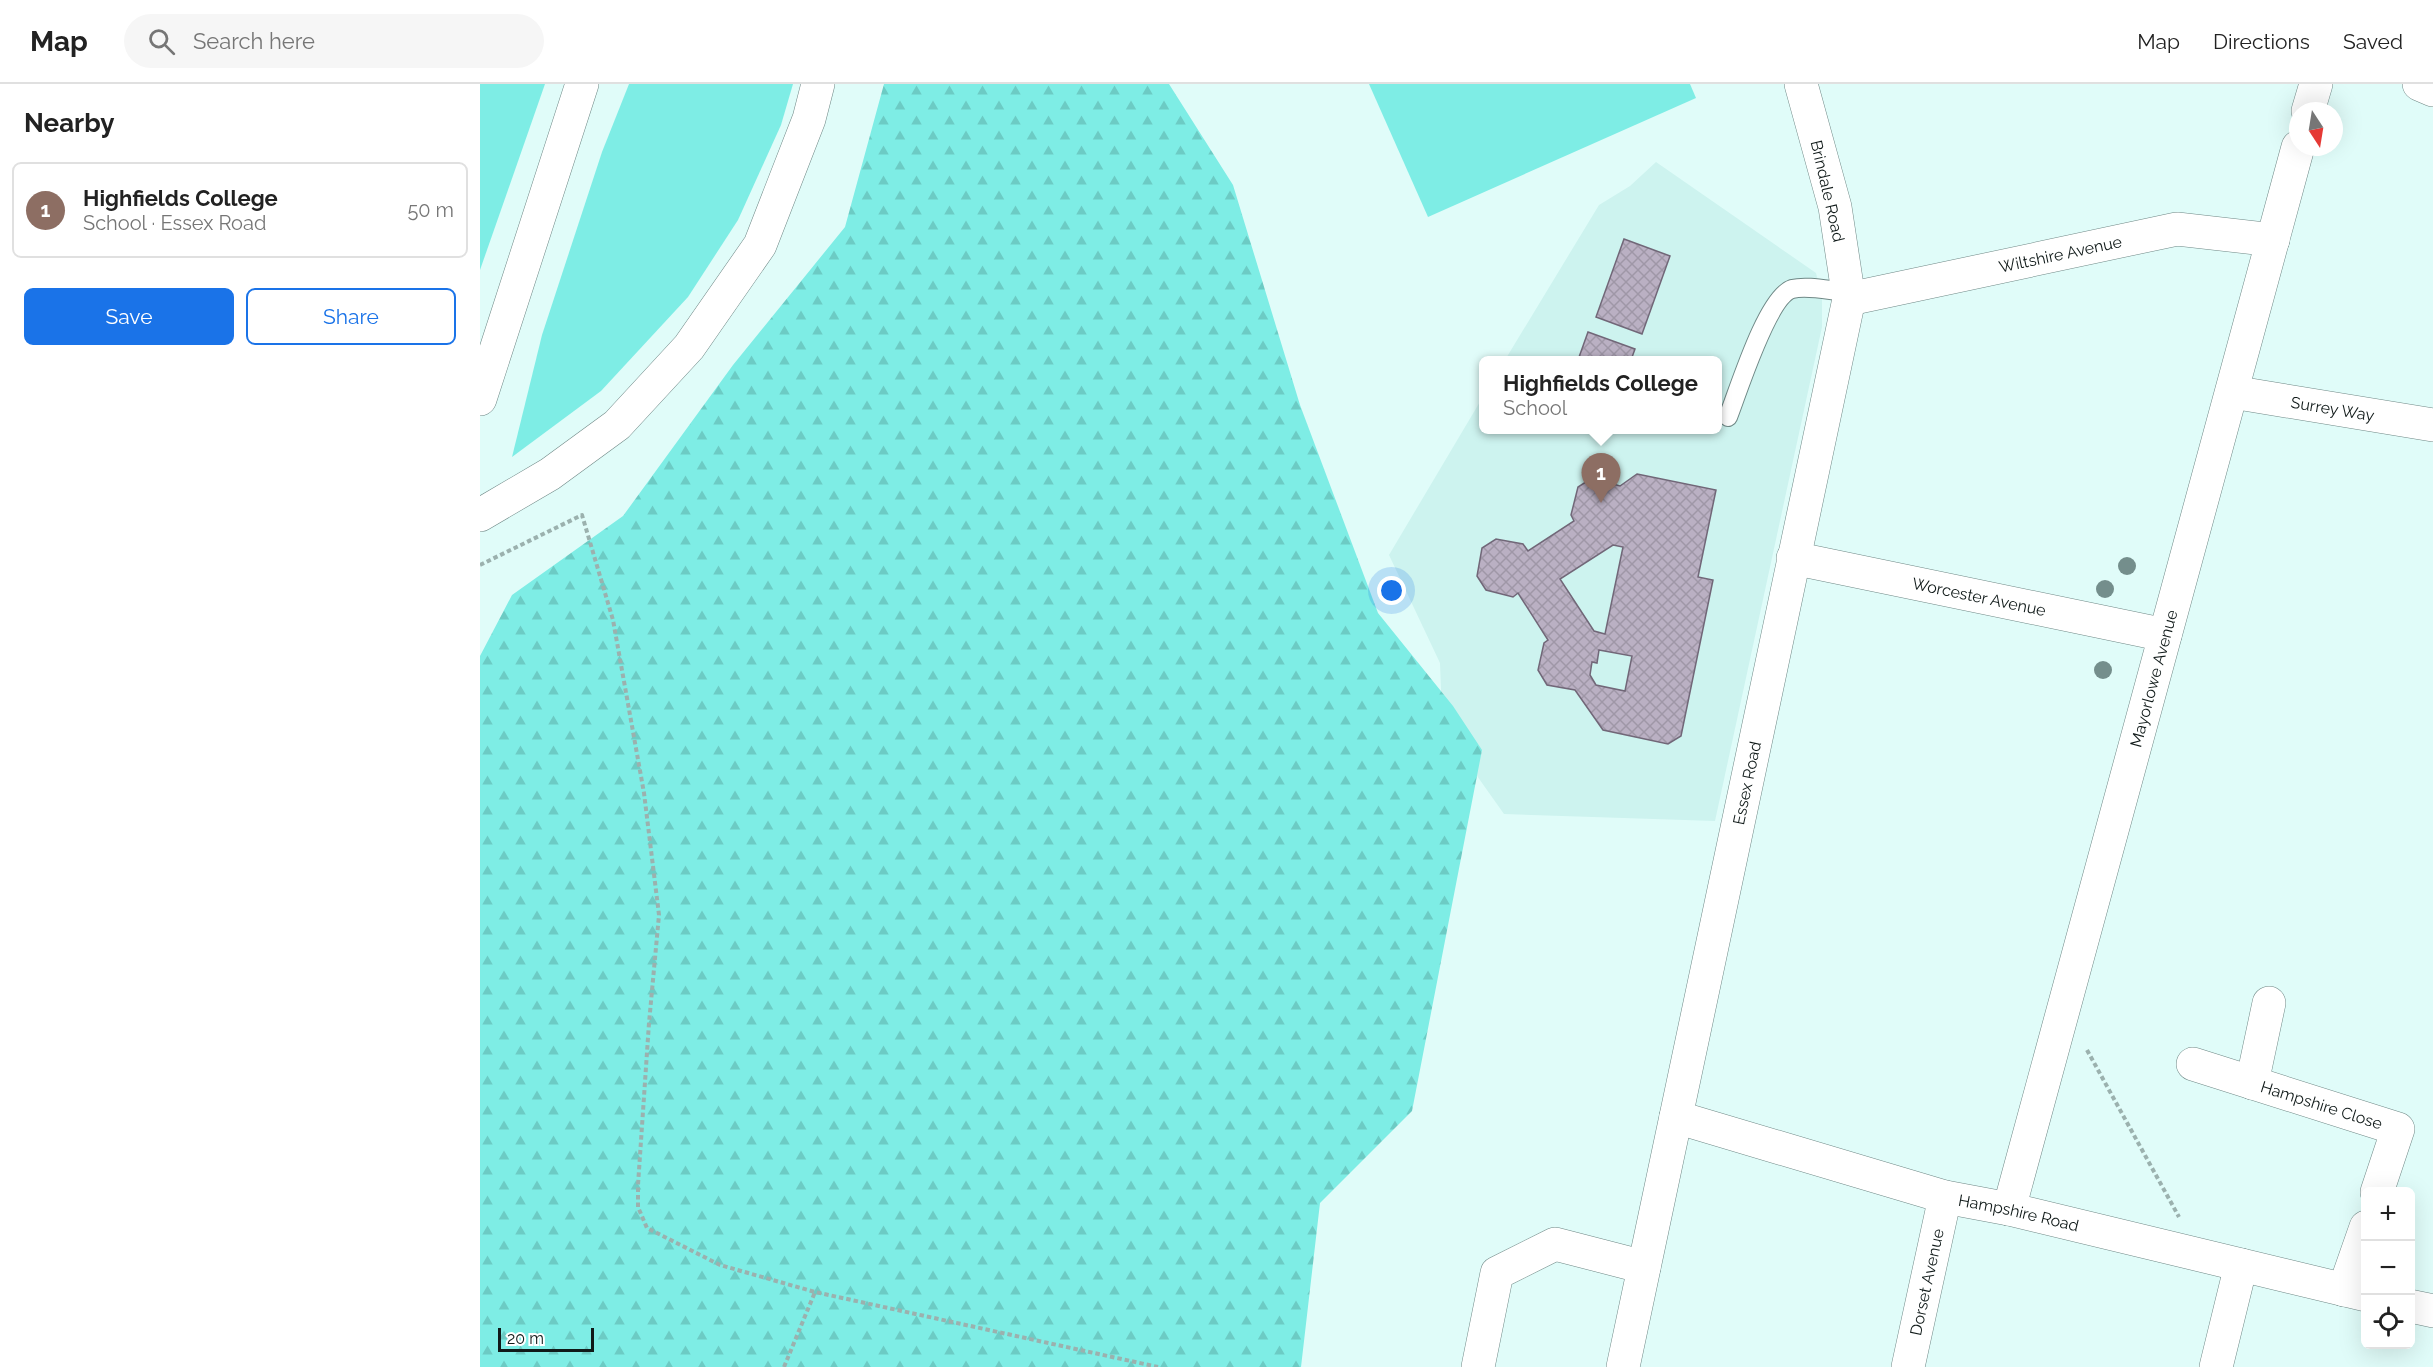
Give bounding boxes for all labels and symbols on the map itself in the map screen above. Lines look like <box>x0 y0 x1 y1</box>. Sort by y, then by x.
north arrow <box>2289 102 2343 156</box>
street label: Brindale Road <box>1807 138 1848 244</box>
street label: Wiltshire Avenue <box>1997 232 2124 277</box>
street label: Surrey Way <box>2289 393 2376 425</box>
pin: 1 <box>1582 454 1620 503</box>
street label: Worcester Avenue <box>1910 574 2048 620</box>
your location <box>1377 576 1406 605</box>
street label: Mayorlowe Avenue <box>2126 608 2182 749</box>
street label: Essex Road <box>1729 740 1765 827</box>
street label: Hampshire Close <box>2258 1077 2385 1133</box>
street label: Hampshire Road <box>1957 1191 2081 1236</box>
street label: Dorset Avenue <box>1906 1227 1948 1337</box>
scale bar <box>498 1325 594 1352</box>

